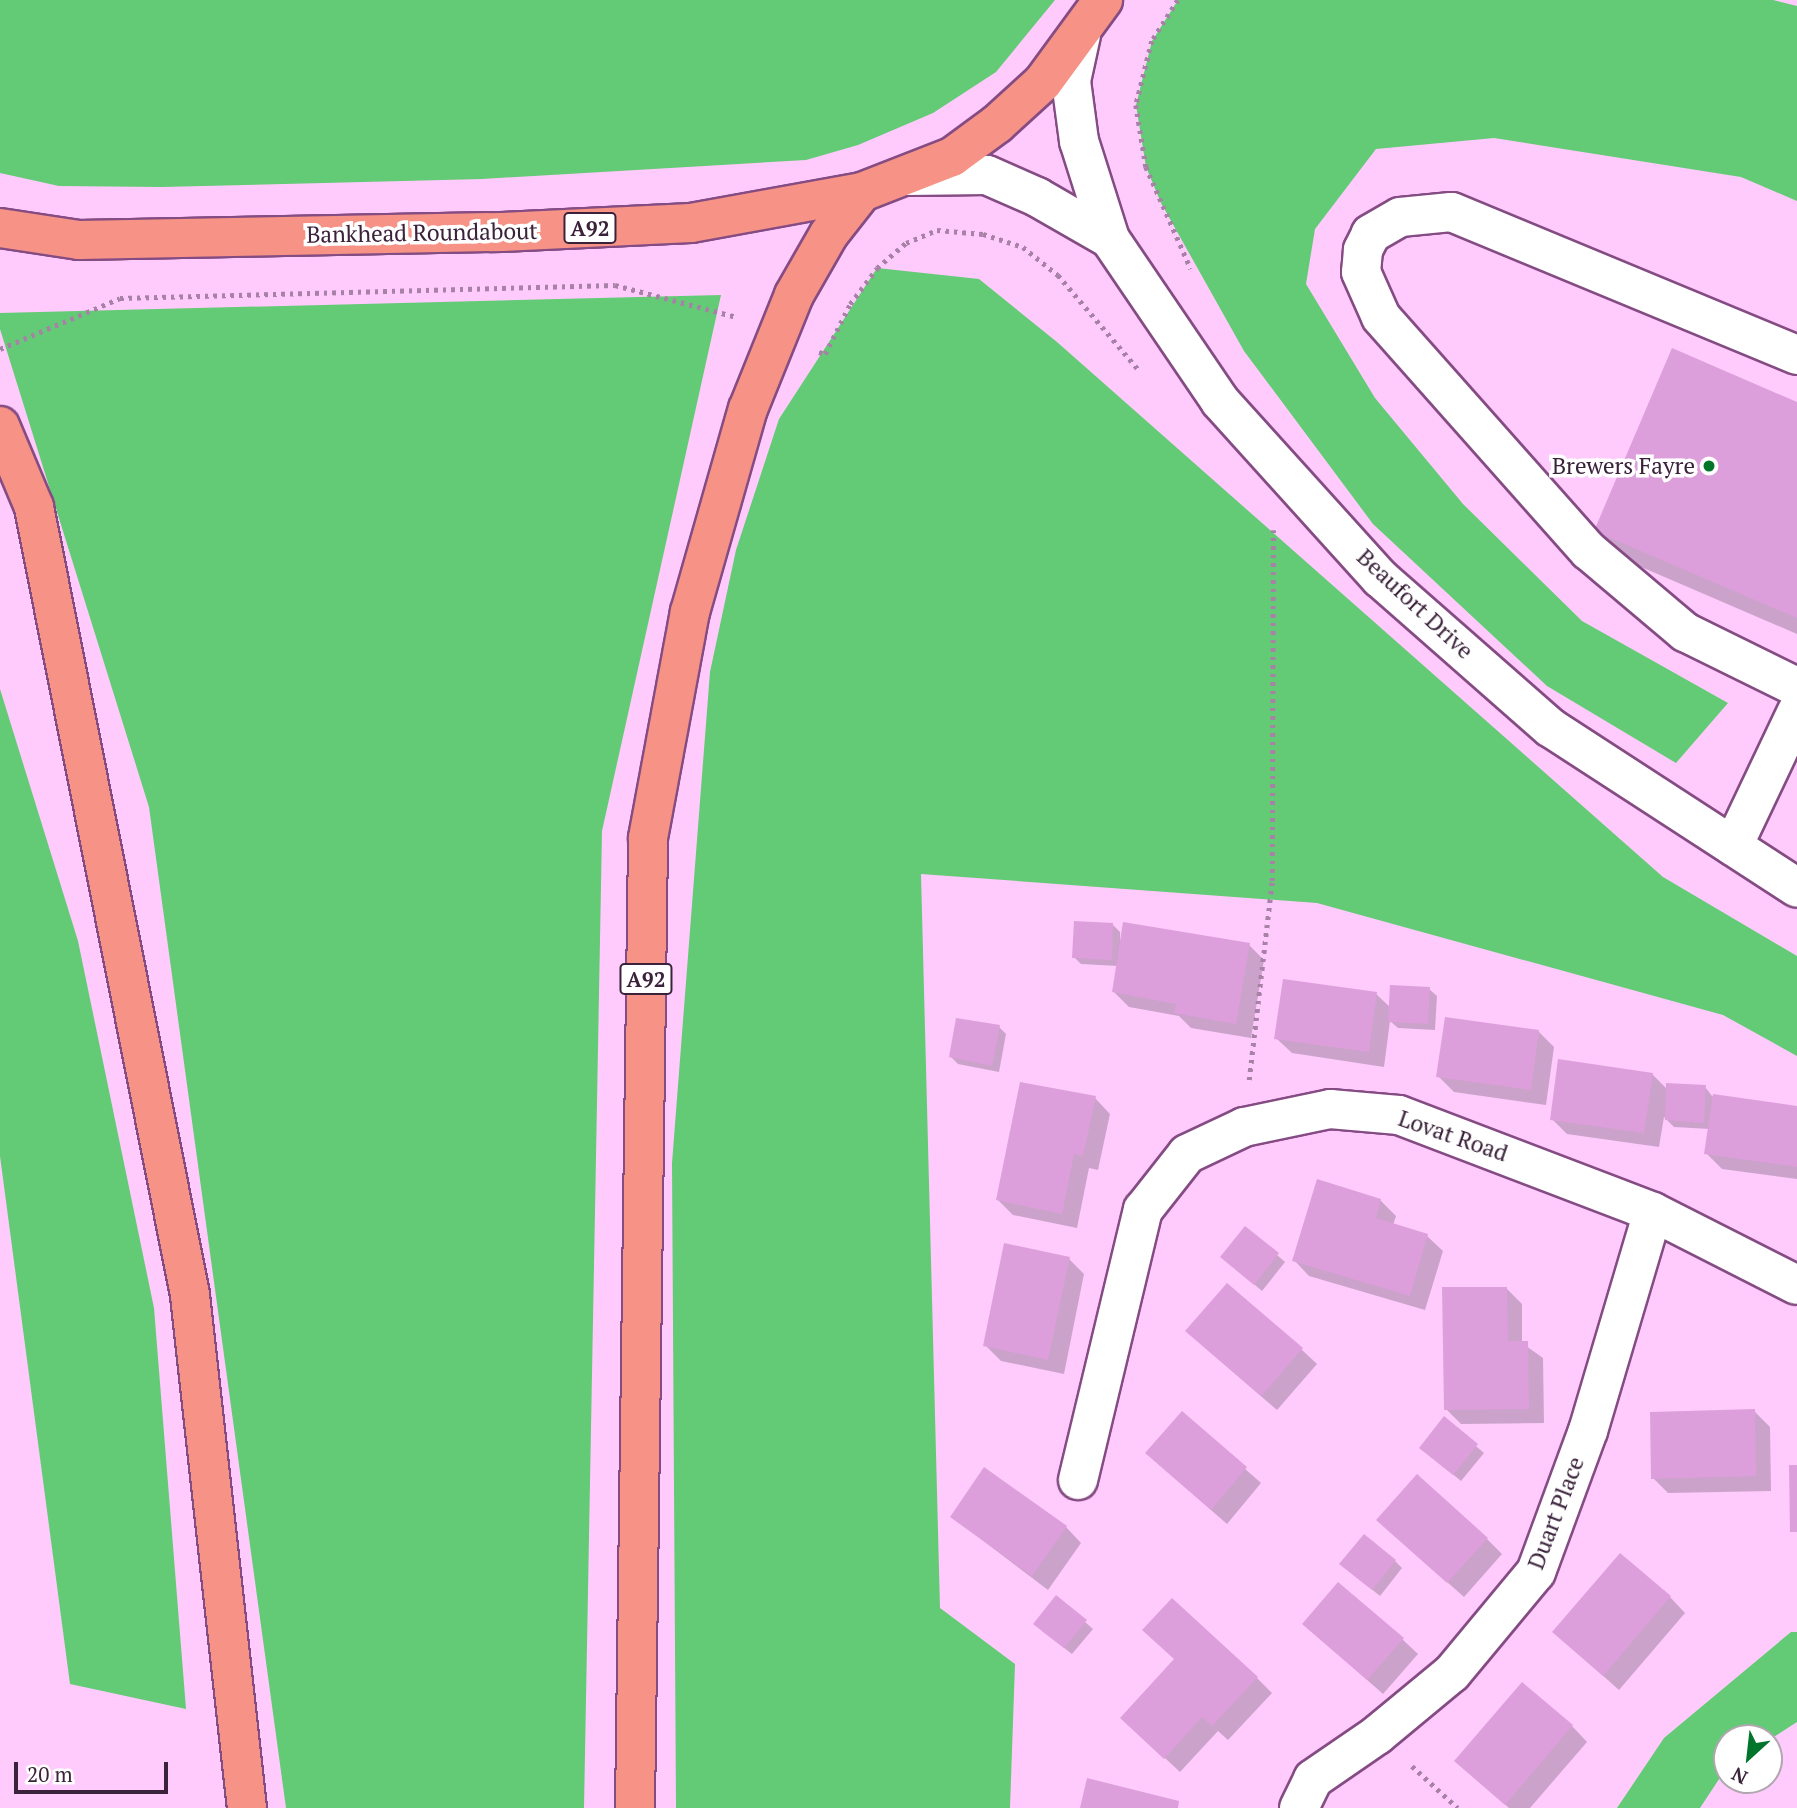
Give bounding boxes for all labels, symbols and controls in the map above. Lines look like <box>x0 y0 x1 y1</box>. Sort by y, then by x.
road number: A92 <box>562 210 618 246</box>
street label: Bankhead Roundabout <box>306 217 538 249</box>
place label: Brewers Fayre <box>1552 452 1695 480</box>
marker: Brewers Fayre <box>1701 458 1717 474</box>
street label: Beaufort Drive <box>1351 543 1479 665</box>
road number: A92 <box>618 962 674 996</box>
street label: Lovat Road <box>1395 1104 1511 1168</box>
street label: Duart Place <box>1522 1453 1590 1573</box>
north arrow <box>1713 1724 1783 1794</box>
scale bar <box>18 1748 172 1792</box>
text: 20 m <box>27 1760 73 1788</box>
text: N <box>1727 1762 1751 1791</box>

